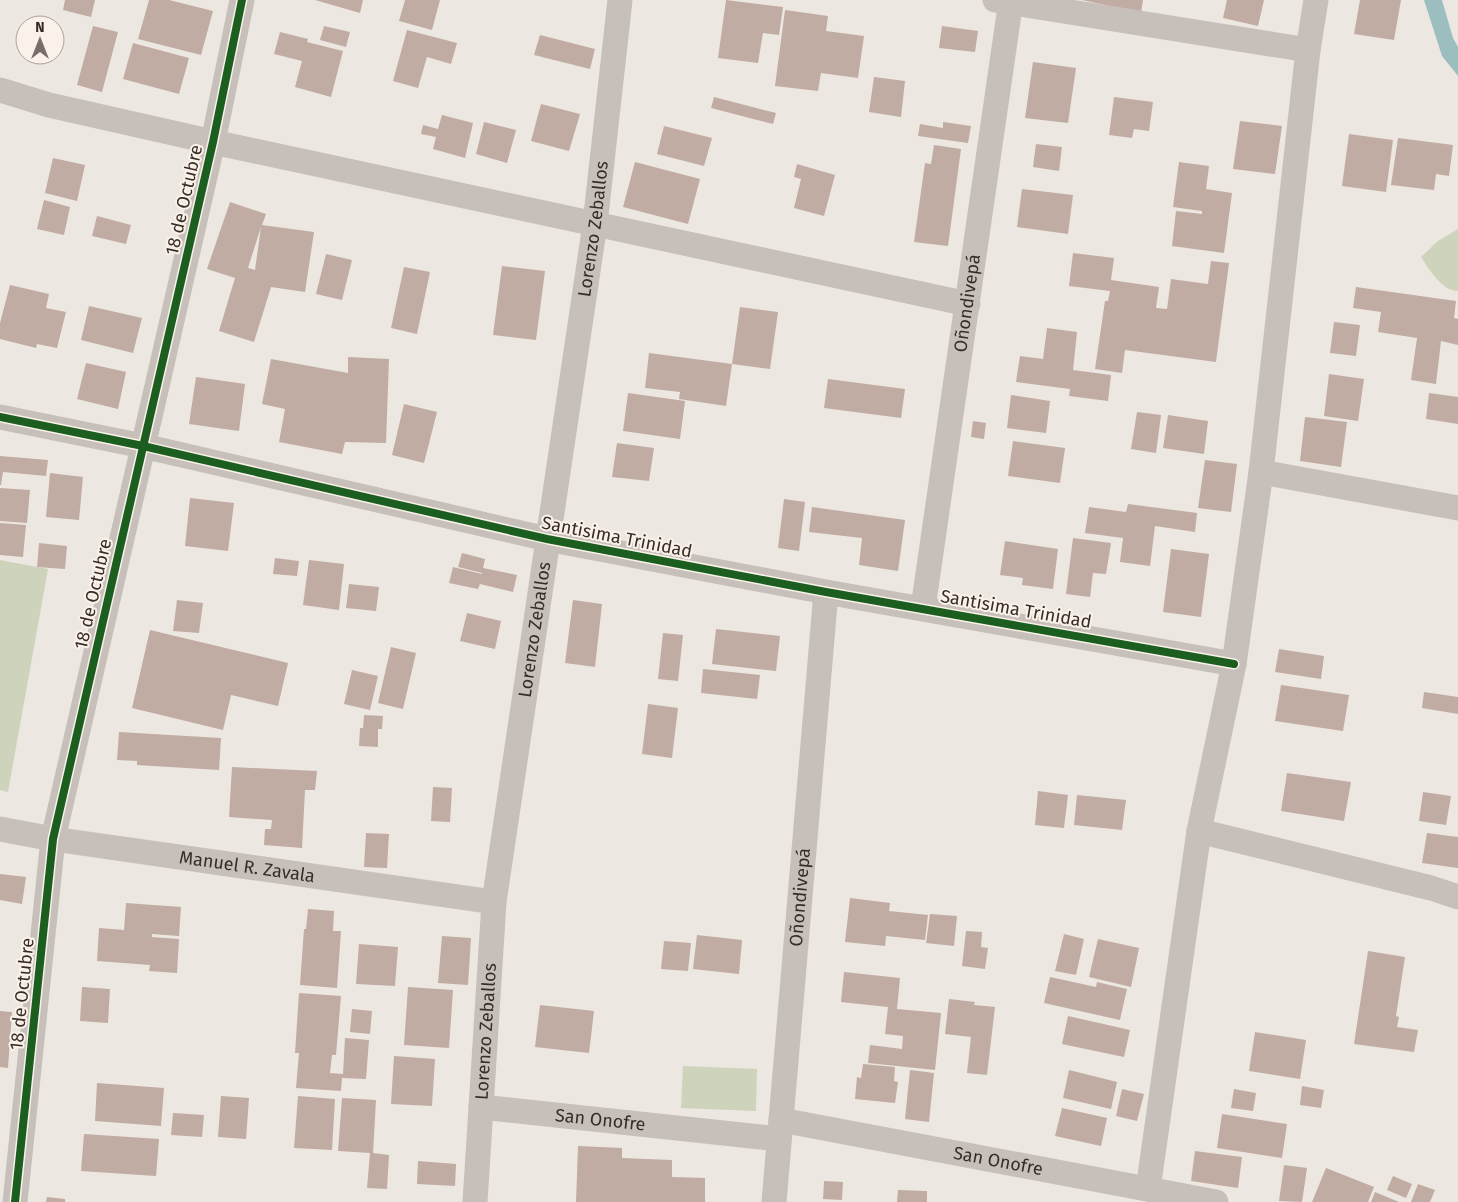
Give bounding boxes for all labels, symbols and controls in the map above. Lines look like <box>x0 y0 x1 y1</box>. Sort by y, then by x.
north arrow <box>15 15 65 65</box>
text: N <box>35 19 45 36</box>
street label: 18 de Octubre <box>161 143 207 257</box>
street label: Lorenzo Zeballos <box>573 160 613 299</box>
street label: Oñondivepá <box>949 253 985 354</box>
street label: Santisima Trinidad <box>540 512 694 562</box>
street label: 18 de Octubre <box>70 537 116 651</box>
street label: Lorenzo Zeballos <box>514 560 556 699</box>
street label: Santisima Trinidad <box>939 585 1093 633</box>
street label: Manuel R. Zavala <box>178 846 316 887</box>
street label: Oñondivepá <box>785 847 815 947</box>
street label: 18 de Octubre <box>5 937 39 1051</box>
street label: Lorenzo Zeballos <box>470 962 501 1101</box>
street label: San Onofre <box>554 1104 647 1136</box>
street label: San Onofre <box>952 1142 1045 1180</box>

